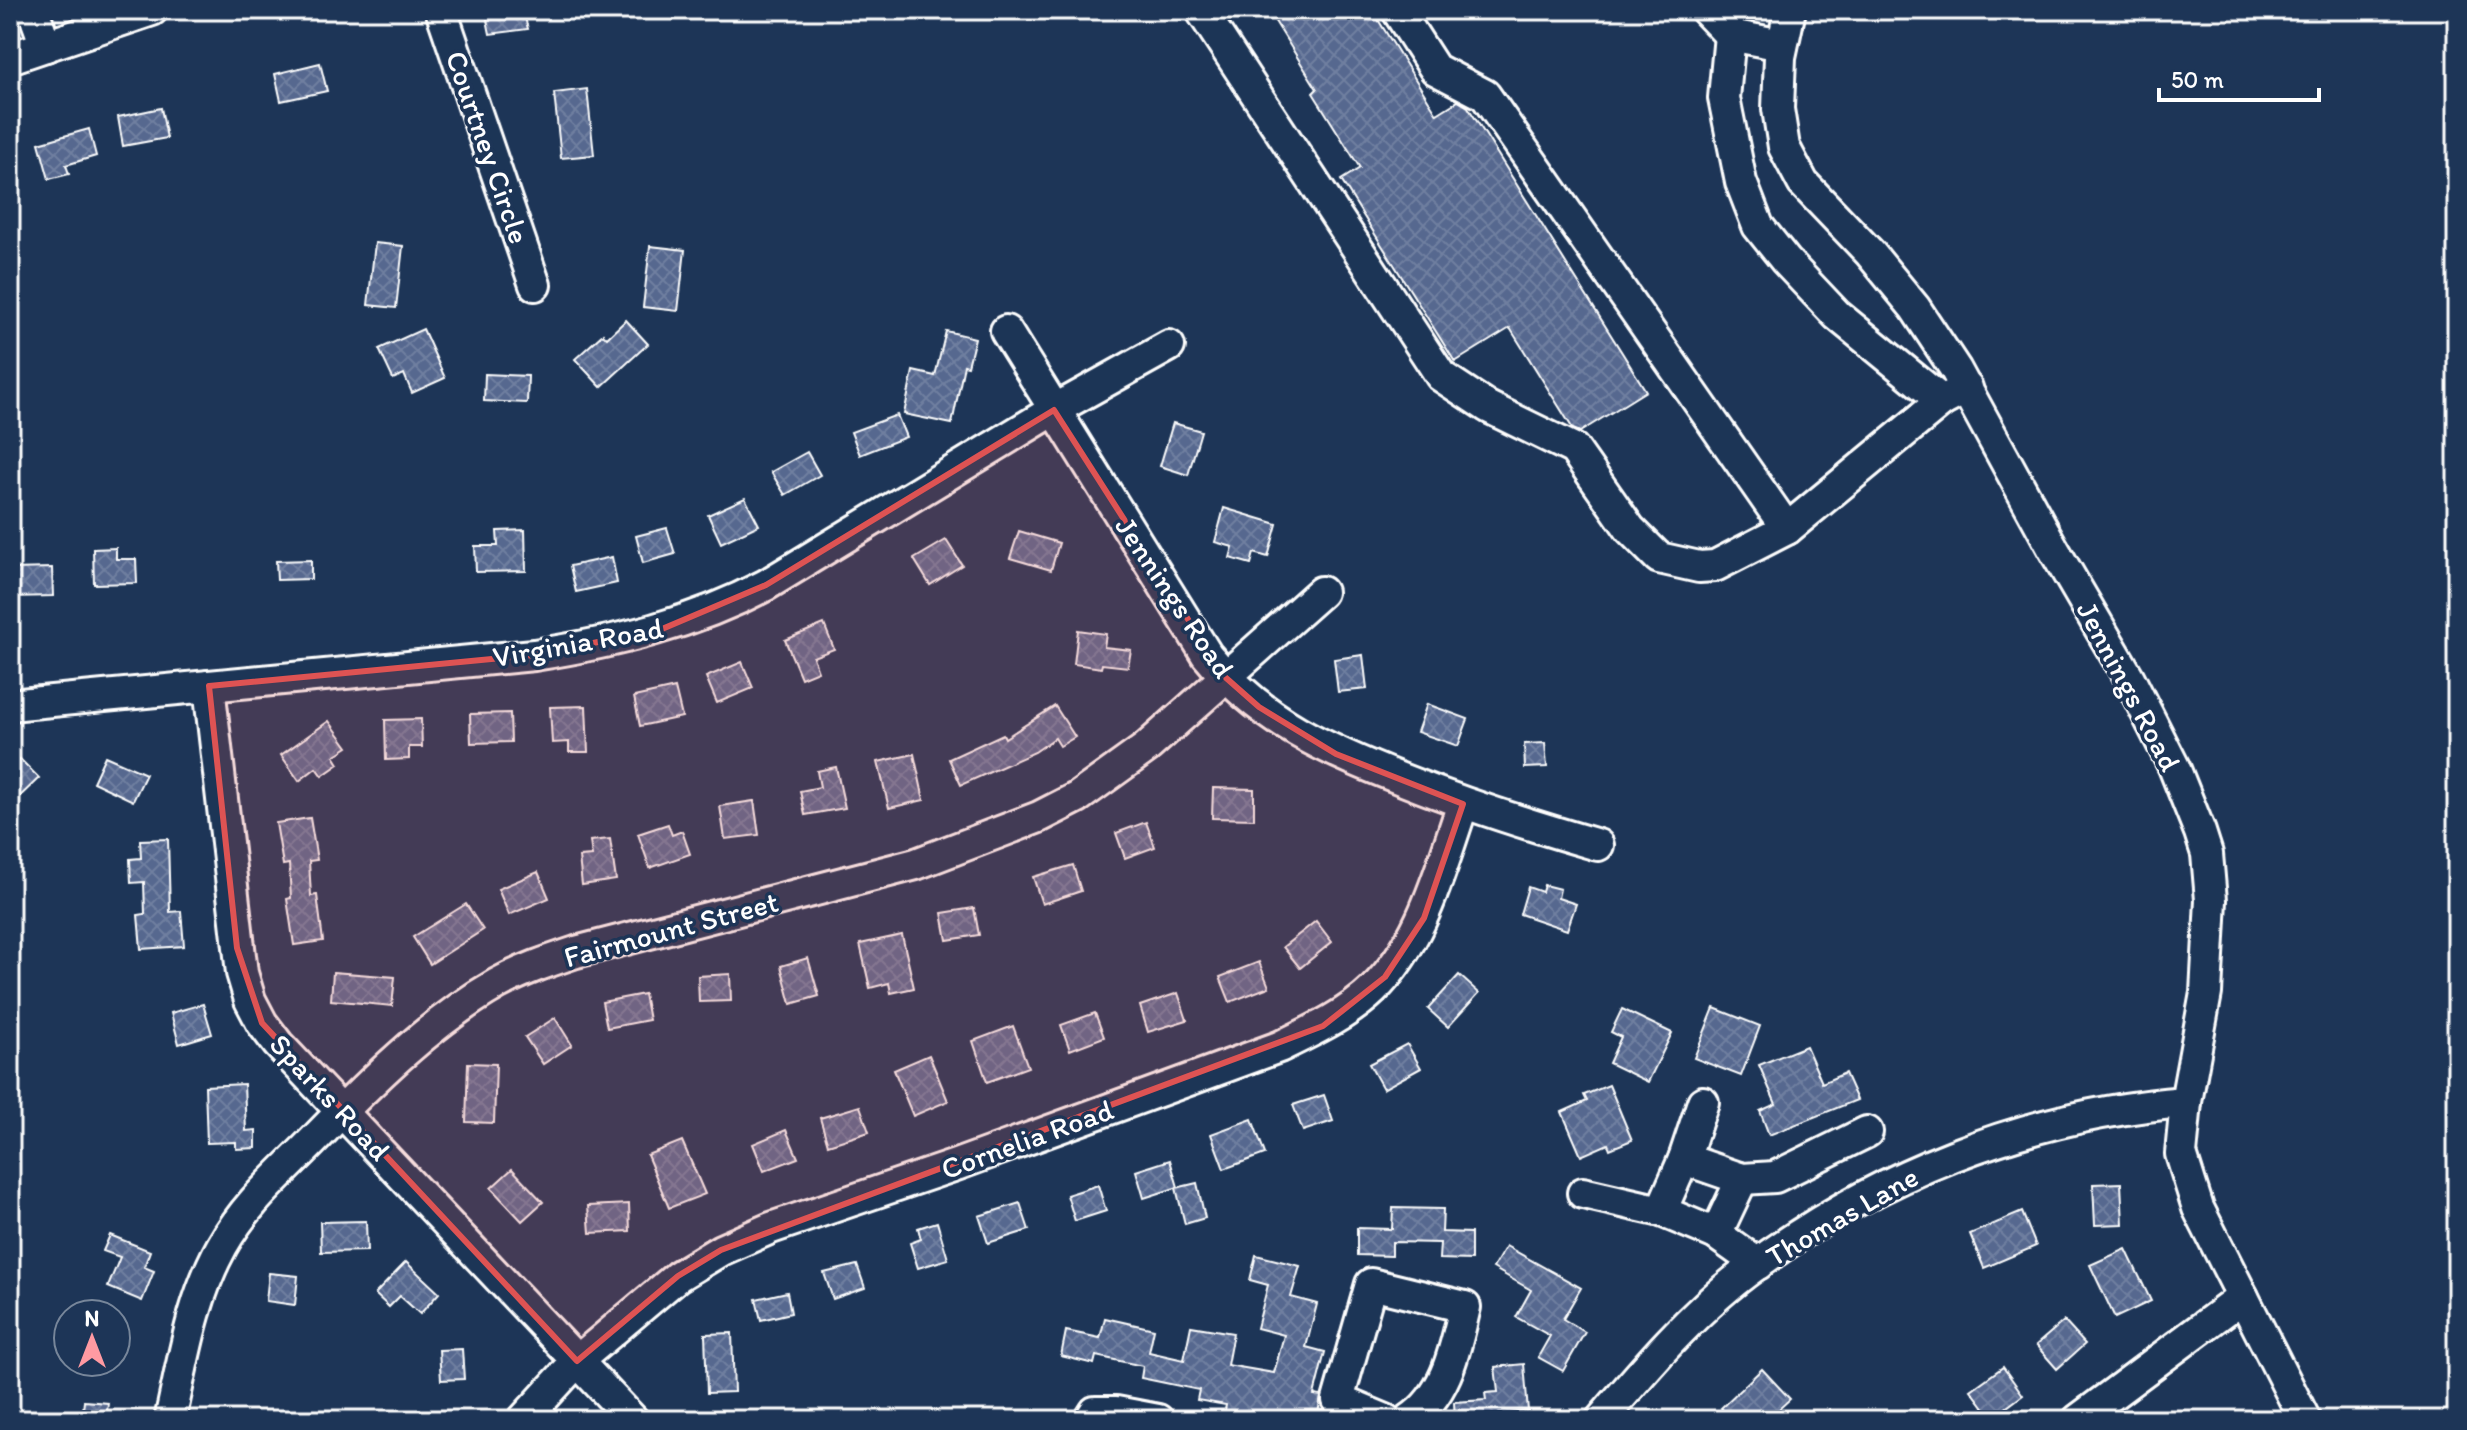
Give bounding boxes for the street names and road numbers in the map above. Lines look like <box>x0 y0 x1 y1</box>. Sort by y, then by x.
street label: Courtney Circle <box>438 46 538 248</box>
street label: Jennings Road <box>1107 509 1243 685</box>
street label: Jennings Road <box>2069 595 2189 777</box>
street label: Virginia Road <box>490 609 667 675</box>
street label: Fairmount Street <box>560 883 782 975</box>
street label: Sparks Road <box>262 1026 398 1168</box>
street label: Cornelia Road <box>936 1091 1119 1187</box>
street label: Thomas Lane <box>1759 1158 1925 1274</box>

